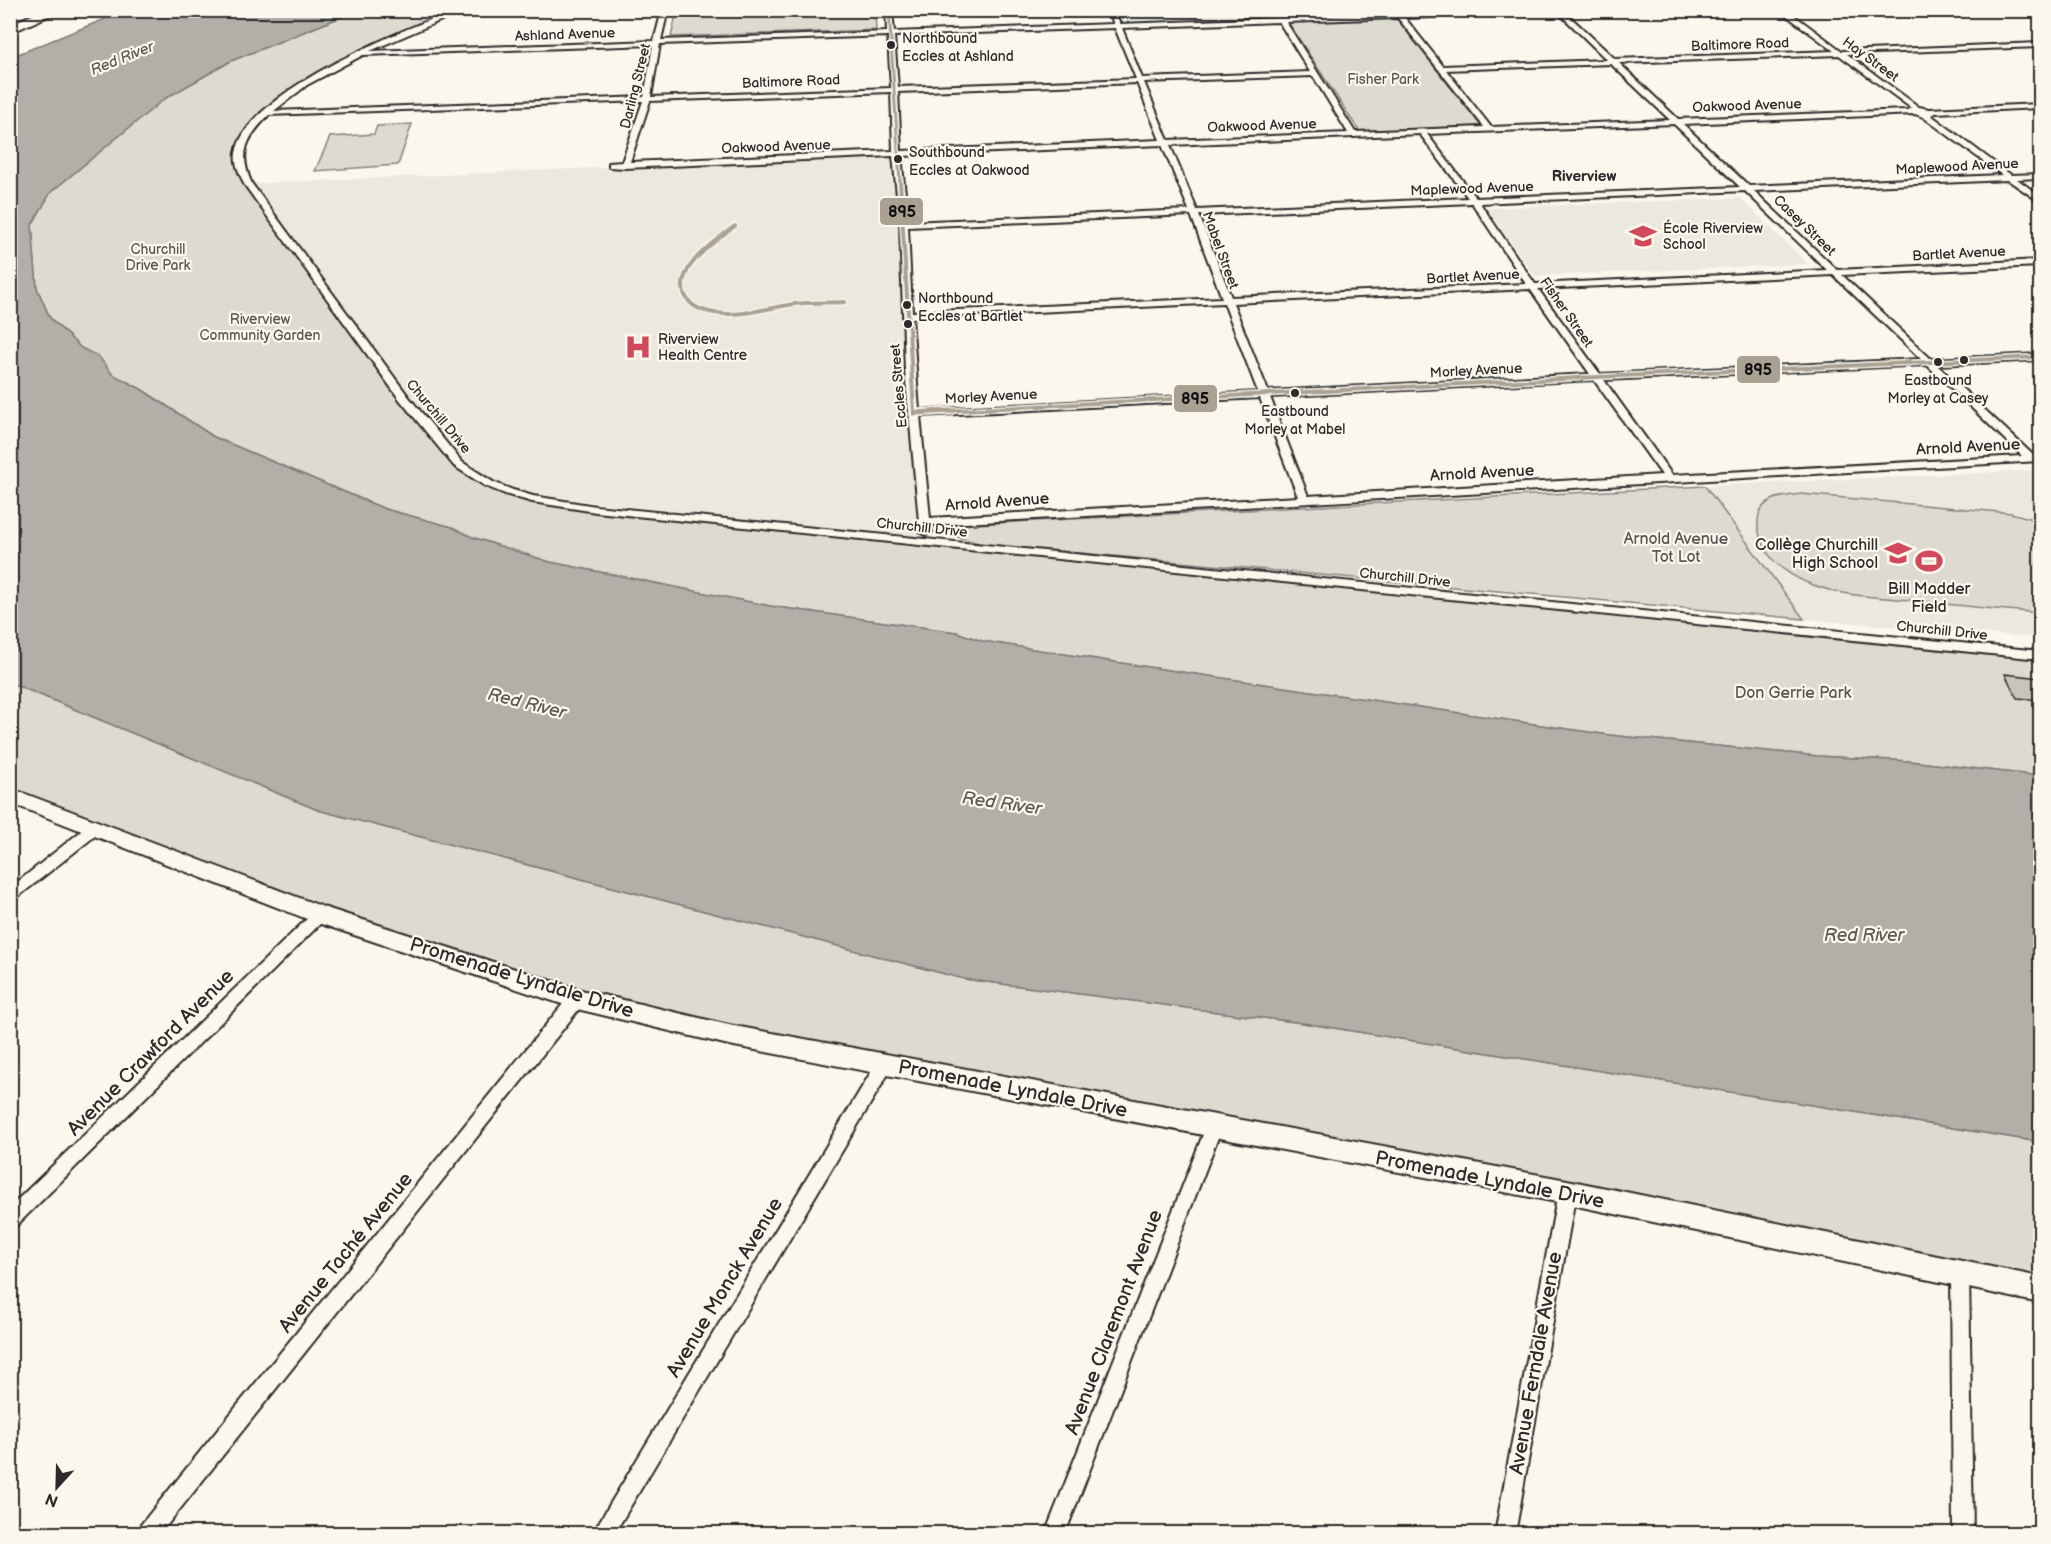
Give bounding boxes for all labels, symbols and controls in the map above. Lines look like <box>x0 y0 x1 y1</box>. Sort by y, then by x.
street label: Ashland Avenue <box>515 24 615 45</box>
place label: Northbound Eccles at Ashland <box>902 30 1014 65</box>
street label: Hay Street <box>1839 33 1903 86</box>
street label: Baltimore Road <box>1691 34 1790 55</box>
water label: Red River <box>88 37 158 80</box>
marker: Northbound Eccles at Ashland <box>885 39 897 51</box>
street label: Darling Street <box>617 41 654 131</box>
street label: Baltimore Road <box>742 71 841 92</box>
park label: Fisher Park <box>1347 71 1419 88</box>
street label: Oakwood Avenue <box>1692 95 1802 116</box>
street label: Oakwood Avenue <box>1207 115 1317 136</box>
street label: Oakwood Avenue <box>721 136 831 157</box>
place label: Southbound Eccles at Oakwood <box>909 144 1030 179</box>
marker: Southbound Eccles at Oakwood <box>892 153 904 165</box>
street label: Maplewood Avenue <box>1895 155 2019 178</box>
district label: Riverview <box>1552 167 1616 186</box>
street label: Maplewood Avenue <box>1410 178 1534 199</box>
street label: Casey Street <box>1770 191 1840 260</box>
line badge: 895 <box>879 197 924 226</box>
text: 895 <box>888 203 916 222</box>
street label: Mabel Street <box>1199 209 1243 292</box>
place label: École Riverview School <box>1663 219 1763 253</box>
school or university icon: École Riverview School <box>1628 221 1658 251</box>
park label: Churchill Drive Park <box>126 241 191 274</box>
street label: Bartlet Avenue <box>1912 243 2006 264</box>
street label: Bartlet Avenue <box>1426 266 1520 287</box>
street label: Fisher Street <box>1536 274 1597 351</box>
place label: Northbound Eccles at Bartlet <box>918 290 1024 325</box>
marker: Northbound Eccles at Bartlet <box>901 299 913 311</box>
park label: Riverview Community Garden <box>200 311 321 344</box>
unlabelled marker <box>902 318 914 330</box>
place label: Riverview Health Centre <box>658 331 747 364</box>
hospital icon: Riverview Health Centre <box>623 332 653 362</box>
street label: Eccles Street <box>886 343 911 429</box>
unlabelled marker <box>1958 354 1970 366</box>
line badge: 895 <box>1736 355 1781 384</box>
marker: Eastbound Morley at Casey <box>1932 356 1944 368</box>
street label: Morley Avenue <box>1429 360 1523 381</box>
text: 895 <box>1744 361 1772 380</box>
place label: Eastbound Morley at Casey <box>1888 372 1989 407</box>
street label: Churchill Drive <box>403 376 475 457</box>
line badge: 895 <box>1173 384 1218 413</box>
street label: Morley Avenue <box>944 386 1038 407</box>
marker: Eastbound Morley at Mabel <box>1289 387 1301 399</box>
text: 895 <box>1181 390 1209 409</box>
place label: Eastbound Morley at Mabel <box>1245 403 1345 438</box>
street label: Arnold Avenue <box>1915 435 2021 460</box>
street label: Arnold Avenue <box>1429 461 1535 486</box>
street label: Arnold Avenue <box>944 489 1050 516</box>
street label: Churchill Drive <box>876 514 968 541</box>
park label: Arnold Avenue Tot Lot <box>1624 530 1729 567</box>
place label: Collège Churchill High School <box>1755 536 1878 573</box>
school or university icon: Collège Churchill High School <box>1883 538 1913 568</box>
sports icon: Bill Madder Field <box>1914 546 1944 576</box>
street label: Churchill Drive <box>1359 564 1451 591</box>
place label: Bill Madder Field <box>1888 580 1971 617</box>
street label: Churchill Drive <box>1896 617 1988 644</box>
water label: Red River <box>486 684 570 724</box>
park label: Don Gerrie Park <box>1735 684 1851 703</box>
water label: Red River <box>961 788 1044 820</box>
water label: Red River <box>1824 925 1905 946</box>
street label: Promenade Lyndale Drive <box>407 932 637 1024</box>
street label: Avenue Crawford Avenue <box>62 964 239 1141</box>
street label: Promenade Lyndale Drive <box>896 1055 1130 1123</box>
street label: Promenade Lyndale Drive <box>1373 1146 1607 1214</box>
street label: Avenue Taché Avenue <box>274 1167 418 1338</box>
street label: Avenue Monck Avenue <box>662 1193 788 1382</box>
street label: Avenue Claremont Avenue <box>1060 1206 1168 1438</box>
street label: Avenue Ferndale Avenue <box>1505 1250 1567 1476</box>
north arrow <box>27 1457 87 1517</box>
text: N <box>43 1488 61 1511</box>

